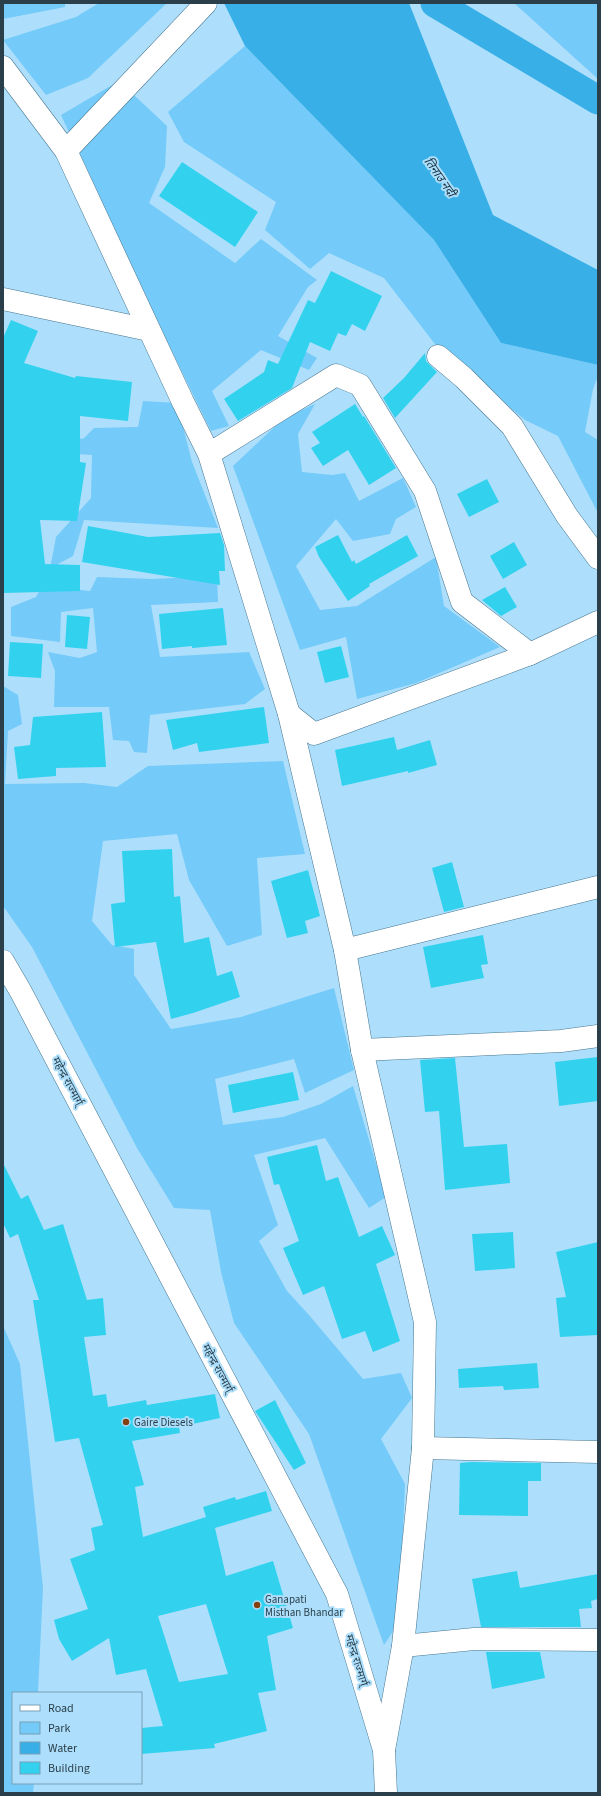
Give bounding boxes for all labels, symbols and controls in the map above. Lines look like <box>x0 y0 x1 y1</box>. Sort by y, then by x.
water label: तिनाउ नदी <box>420 154 461 203</box>
street label: महेन्द्र राज्मार्ग् <box>48 1054 88 1110</box>
street label: महेन्द्र राज्मार्ग् <box>198 1341 238 1397</box>
place label: Gaire Diesels <box>134 1415 193 1430</box>
marker: Gaire Diesels <box>121 1417 131 1427</box>
place label: Ganapati Misthan Bhandar <box>265 1592 343 1620</box>
marker: Ganapati Misthan Bhandar <box>252 1600 262 1610</box>
street label: महेन्द्र राज्मार्ग् <box>342 1633 372 1690</box>
legend <box>12 1692 142 1784</box>
text: Road <box>48 1700 74 1717</box>
text: Park <box>48 1720 70 1737</box>
text: Water <box>48 1740 78 1757</box>
text: Building <box>48 1760 90 1777</box>

